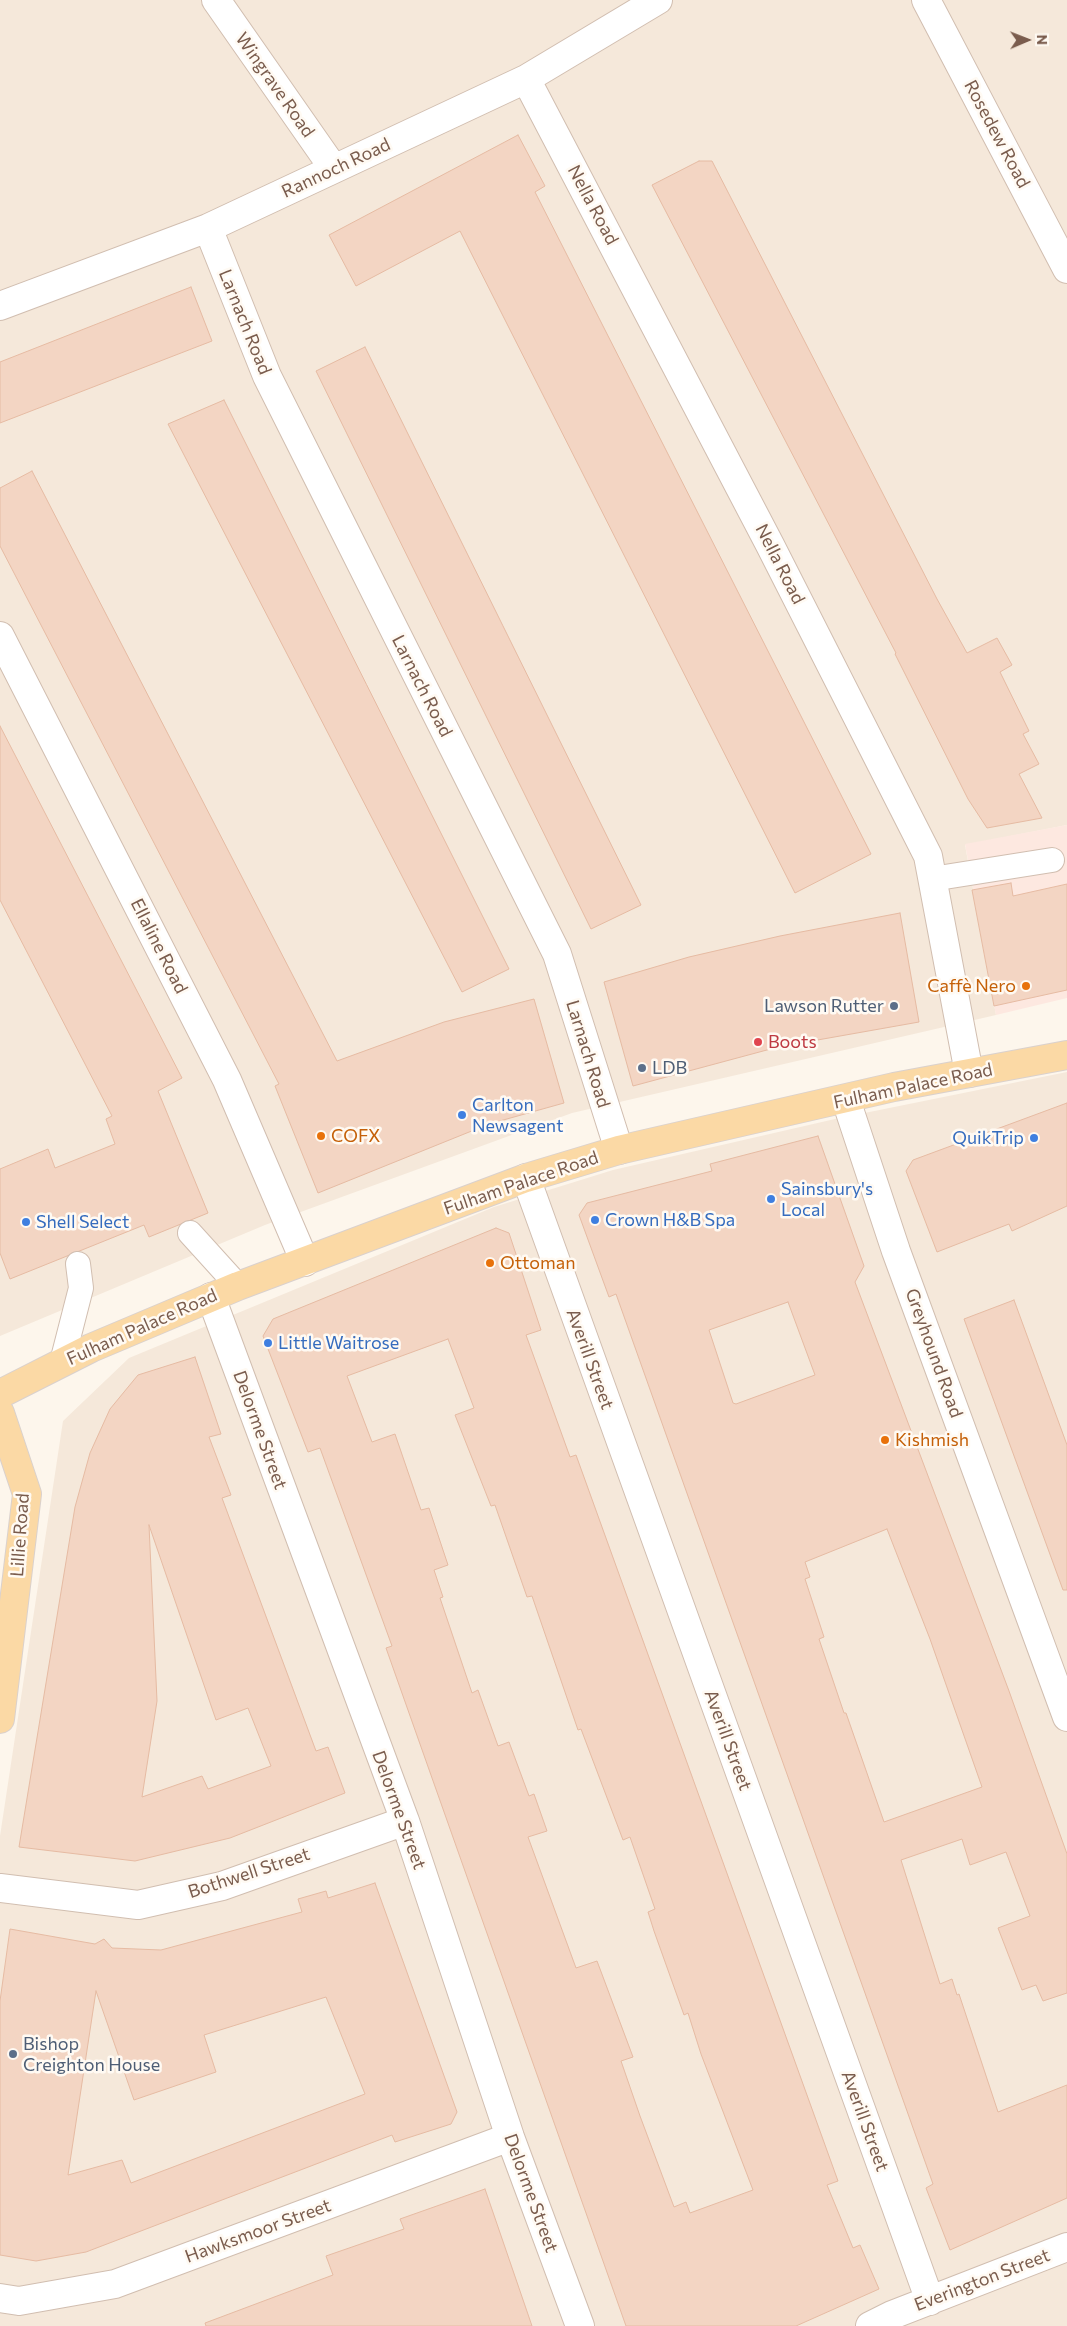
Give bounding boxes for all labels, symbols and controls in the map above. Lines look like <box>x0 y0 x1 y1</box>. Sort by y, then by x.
north arrow <box>1002 15 1052 65</box>
street label: Wingrave Road <box>231 28 319 142</box>
text: N <box>1034 34 1051 45</box>
street label: Rosedew Road <box>959 76 1035 192</box>
street label: Rannoch Road <box>278 133 394 203</box>
street label: Nella Road <box>563 161 623 249</box>
street label: Larnach Road <box>214 266 276 378</box>
street label: Nella Road <box>751 520 809 608</box>
street label: Larnach Road <box>387 631 457 741</box>
street label: Ellaline Road <box>126 895 192 997</box>
place label: Caffè Nero <box>927 975 1016 997</box>
marker: Caffè Nero <box>1020 980 1032 992</box>
place label: Lawson Rutter <box>764 995 884 1017</box>
street label: Larnach Road <box>561 998 615 1110</box>
marker: Lawson Rutter <box>888 1000 900 1012</box>
place label: Boots <box>768 1031 817 1053</box>
marker: Boots <box>752 1036 764 1048</box>
place label: LDB <box>652 1057 687 1079</box>
street label: Fulham Palace Road <box>831 1059 995 1113</box>
marker: LDB <box>636 1062 648 1074</box>
place label: Carlton Newsagent <box>472 1094 564 1136</box>
marker: Carlton Newsagent <box>456 1109 468 1121</box>
place label: COFX <box>331 1125 381 1147</box>
place label: QuikTrip <box>952 1127 1024 1149</box>
marker: COFX <box>315 1130 327 1142</box>
marker: QuikTrip <box>1028 1132 1040 1144</box>
street label: Fulham Palace Road <box>441 1146 601 1220</box>
place label: Sainsbury's Local <box>781 1178 873 1220</box>
marker: Sainsbury's Local <box>765 1193 777 1205</box>
place label: Crown H&B Spa <box>605 1209 735 1231</box>
place label: Shell Select <box>36 1211 129 1233</box>
marker: Crown H&B Spa <box>589 1214 601 1226</box>
marker: Shell Select <box>20 1216 32 1228</box>
place label: Ottoman <box>500 1252 576 1274</box>
marker: Ottoman <box>484 1257 496 1269</box>
street label: Fulham Palace Road <box>64 1284 220 1370</box>
street label: Greyhound Road <box>901 1285 967 1421</box>
street label: Averill Street <box>562 1306 618 1412</box>
place label: Little Waitrose <box>278 1332 399 1354</box>
marker: Little Waitrose <box>262 1337 274 1349</box>
street label: Delorme Street <box>229 1368 291 1492</box>
place label: Kishmish <box>895 1429 969 1451</box>
marker: Kishmish <box>879 1434 891 1446</box>
street label: Lillie Road <box>6 1493 34 1577</box>
street label: Averill Street <box>700 1687 756 1793</box>
street label: Delorme Street <box>368 1748 430 1872</box>
street label: Bothwell Street <box>185 1843 313 1903</box>
place label: Bishop Creighton House <box>23 2033 160 2076</box>
marker: Bishop Creighton House <box>7 2048 19 2060</box>
street label: Averill Street <box>837 2068 893 2174</box>
street label: Delorme Street <box>500 2131 562 2255</box>
street label: Hawksmoor Street <box>182 2195 334 2267</box>
street label: Everington Street <box>911 2244 1053 2316</box>

